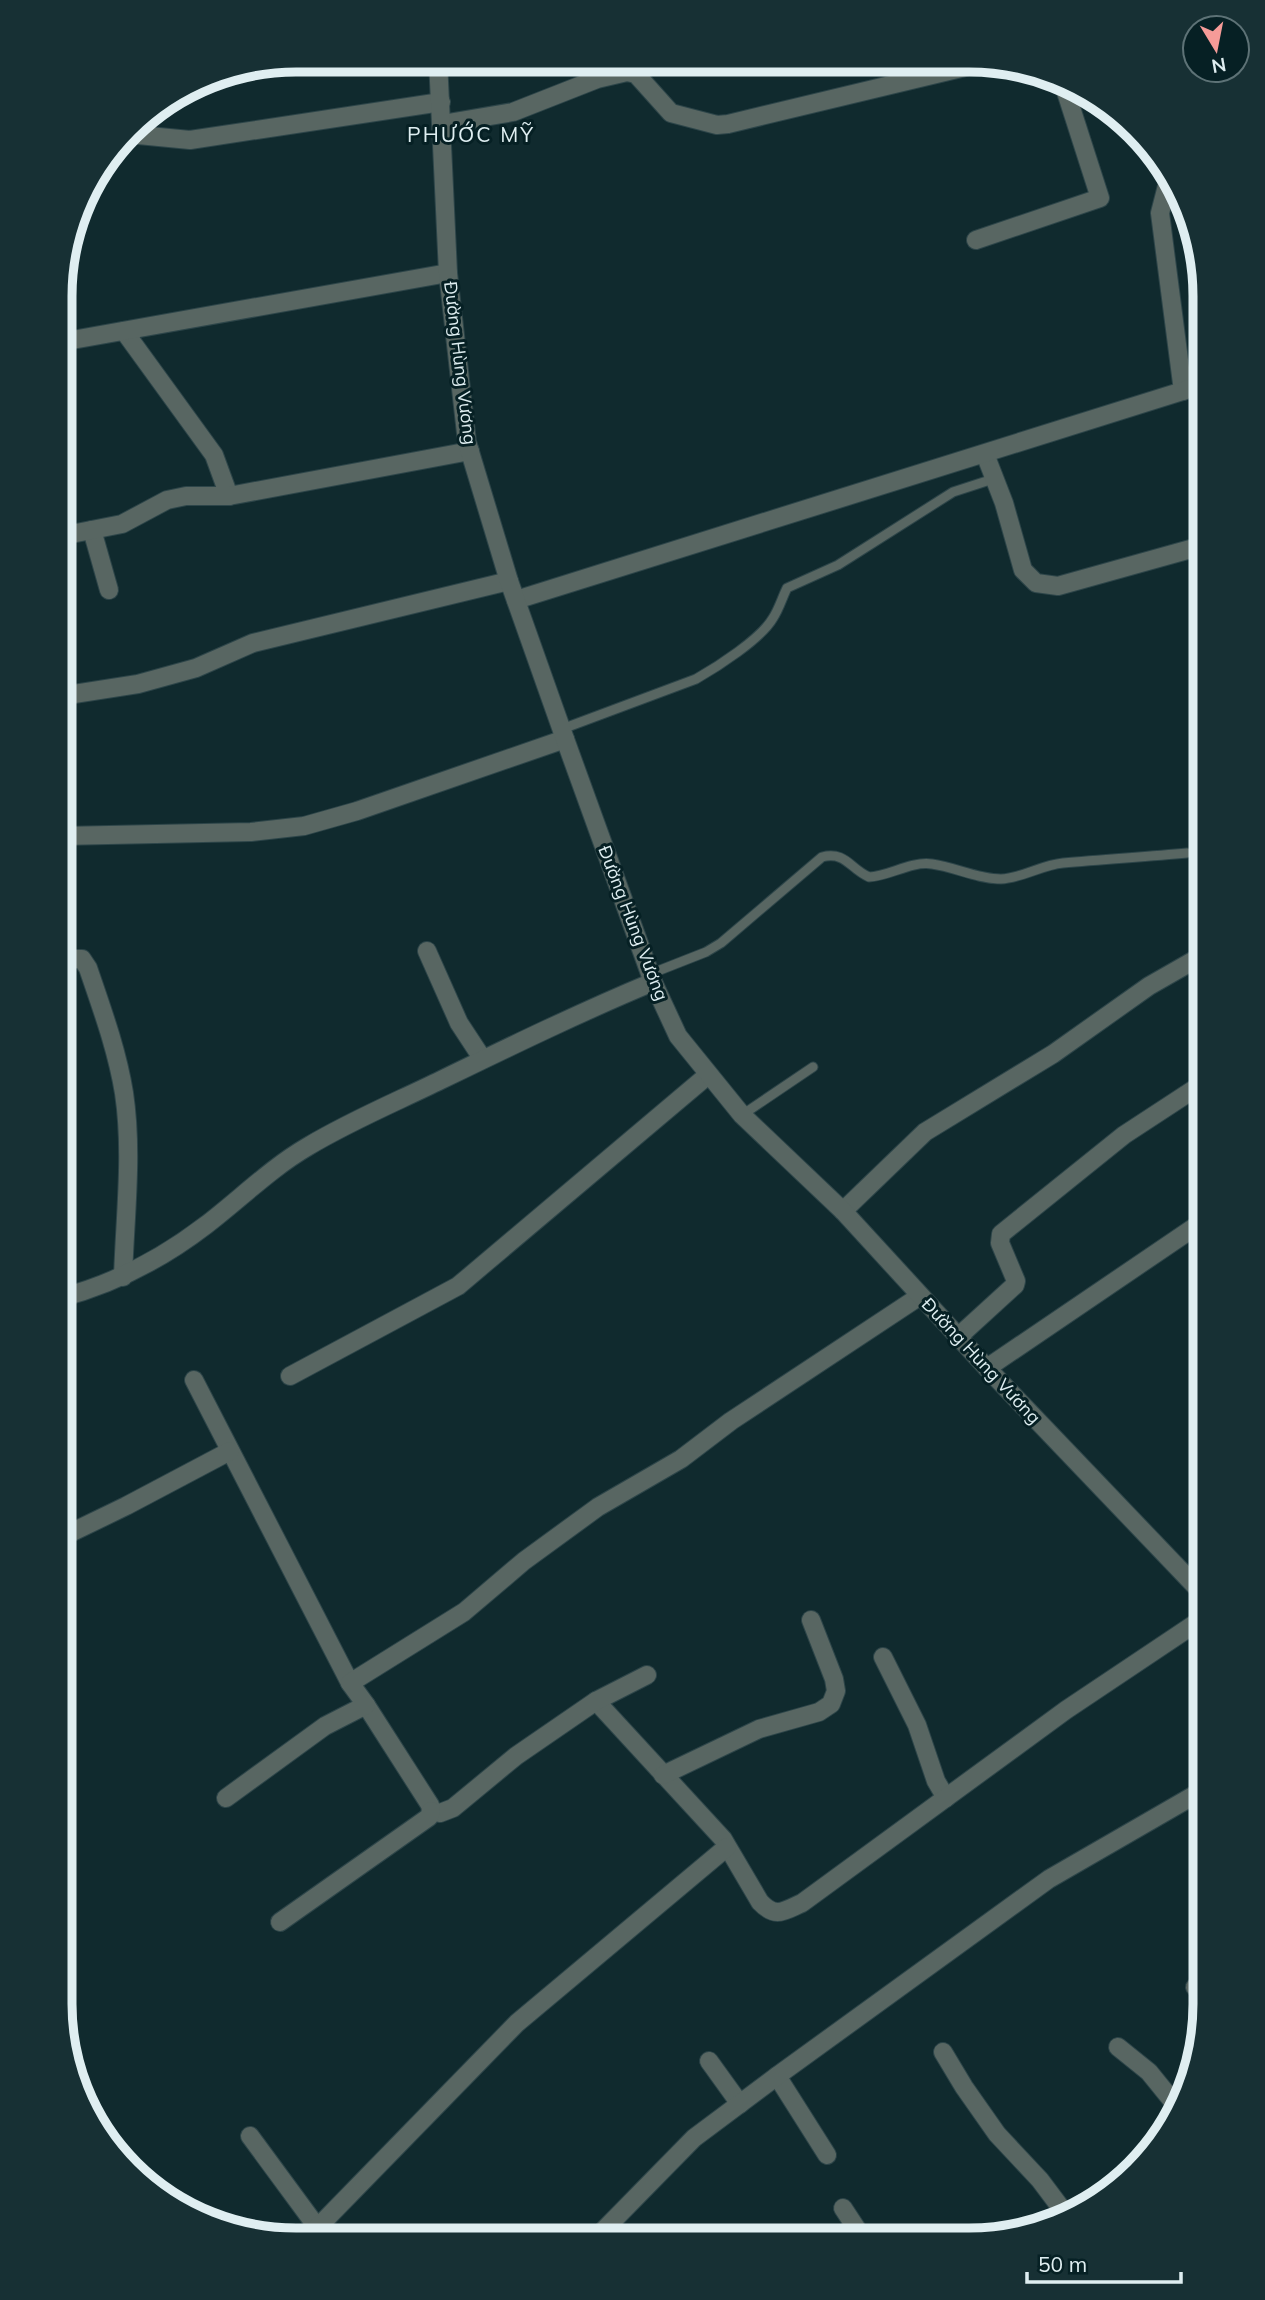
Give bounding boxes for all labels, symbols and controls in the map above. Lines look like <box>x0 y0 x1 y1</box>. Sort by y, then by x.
north arrow <box>1181 14 1251 84</box>
text: N <box>1210 53 1228 79</box>
district label: PHƯỚC MỸ <box>407 121 535 147</box>
street label: Đường Hùng Vương <box>439 280 482 446</box>
street label: Đường Hùng Vương <box>593 842 674 1004</box>
street label: Đường Hùng Vương <box>917 1293 1046 1429</box>
scale bar <box>1027 2240 1181 2284</box>
text: 50 m <box>1038 2251 1087 2277</box>

